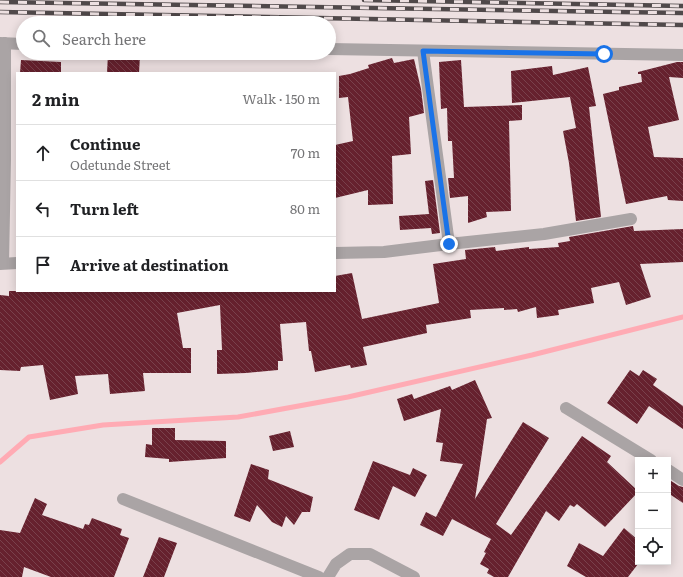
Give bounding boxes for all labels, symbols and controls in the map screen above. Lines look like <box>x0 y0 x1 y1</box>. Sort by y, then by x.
search box <box>16 16 336 60</box>
icon: search <box>30 27 52 49</box>
text: Search here <box>62 27 146 50</box>
route start <box>595 45 613 63</box>
text: 2 min <box>32 86 80 111</box>
text: Walk · 150 m <box>243 89 320 108</box>
text: Continue <box>70 132 140 155</box>
icon: ahead <box>32 142 54 164</box>
text: 70 m <box>291 143 320 162</box>
text: Odetunde Street <box>70 155 171 174</box>
text: Turn left <box>70 197 139 220</box>
icon: left <box>32 198 54 220</box>
text: 80 m <box>290 199 320 218</box>
route end <box>440 235 458 253</box>
text: Arrive at destination <box>70 253 229 276</box>
icon: arrive <box>32 254 54 276</box>
map controls <box>635 457 671 565</box>
button: + <box>635 457 671 493</box>
button: − <box>635 493 671 529</box>
button: locate <box>635 529 671 565</box>

